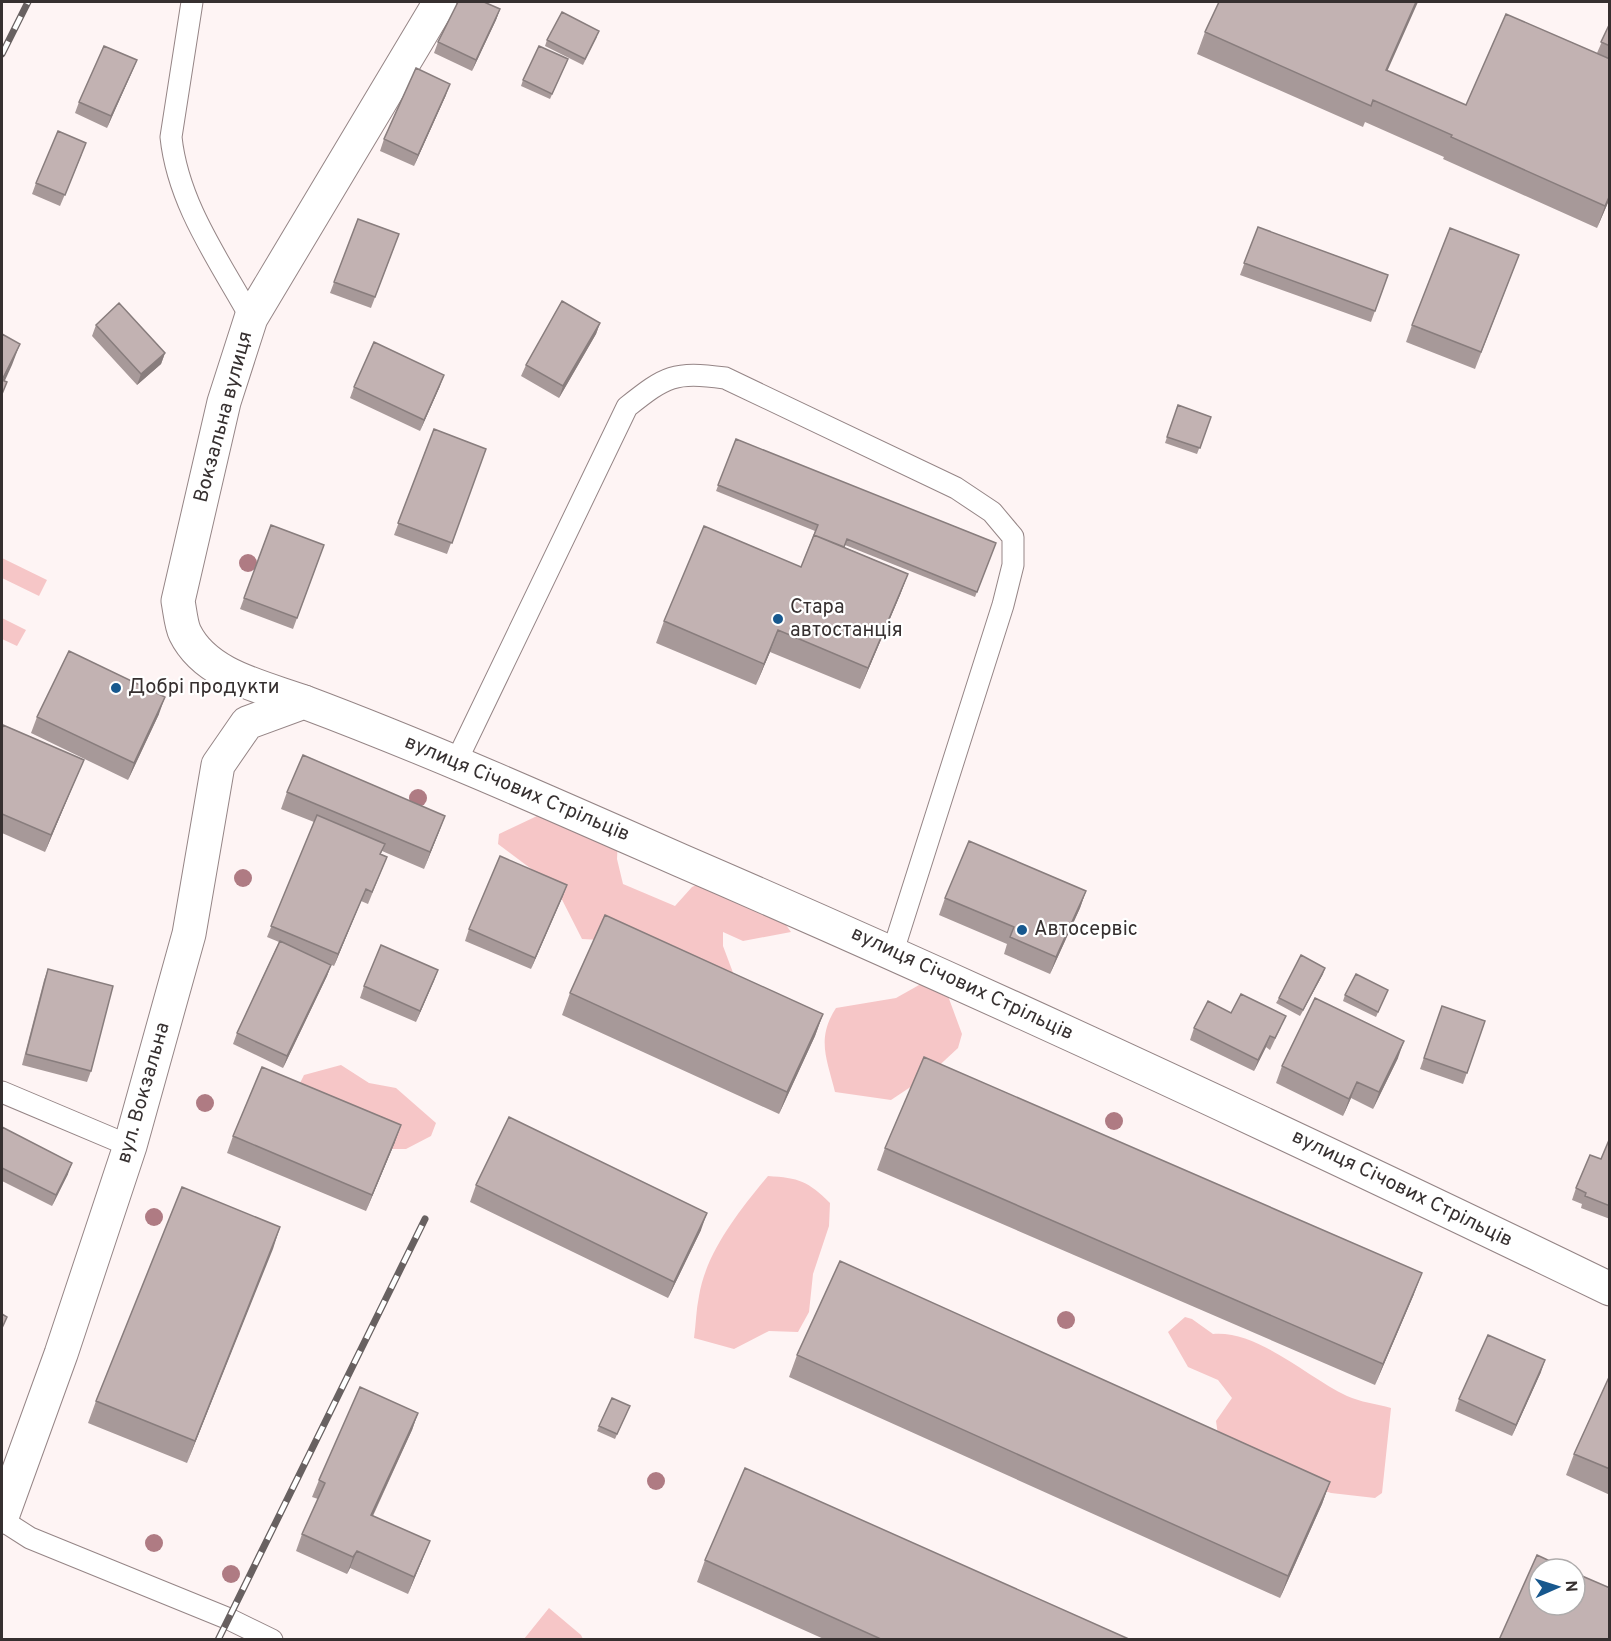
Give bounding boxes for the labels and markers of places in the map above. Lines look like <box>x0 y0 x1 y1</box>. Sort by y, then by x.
place label: Стара автостанція <box>790 595 903 644</box>
marker: Стара автостанція <box>771 612 785 626</box>
place label: Добрі продукти <box>128 675 279 701</box>
marker: Добрі продукти <box>109 681 123 695</box>
place label: Автосервіс <box>1034 917 1138 943</box>
marker: Автосервіс <box>1015 923 1029 937</box>

